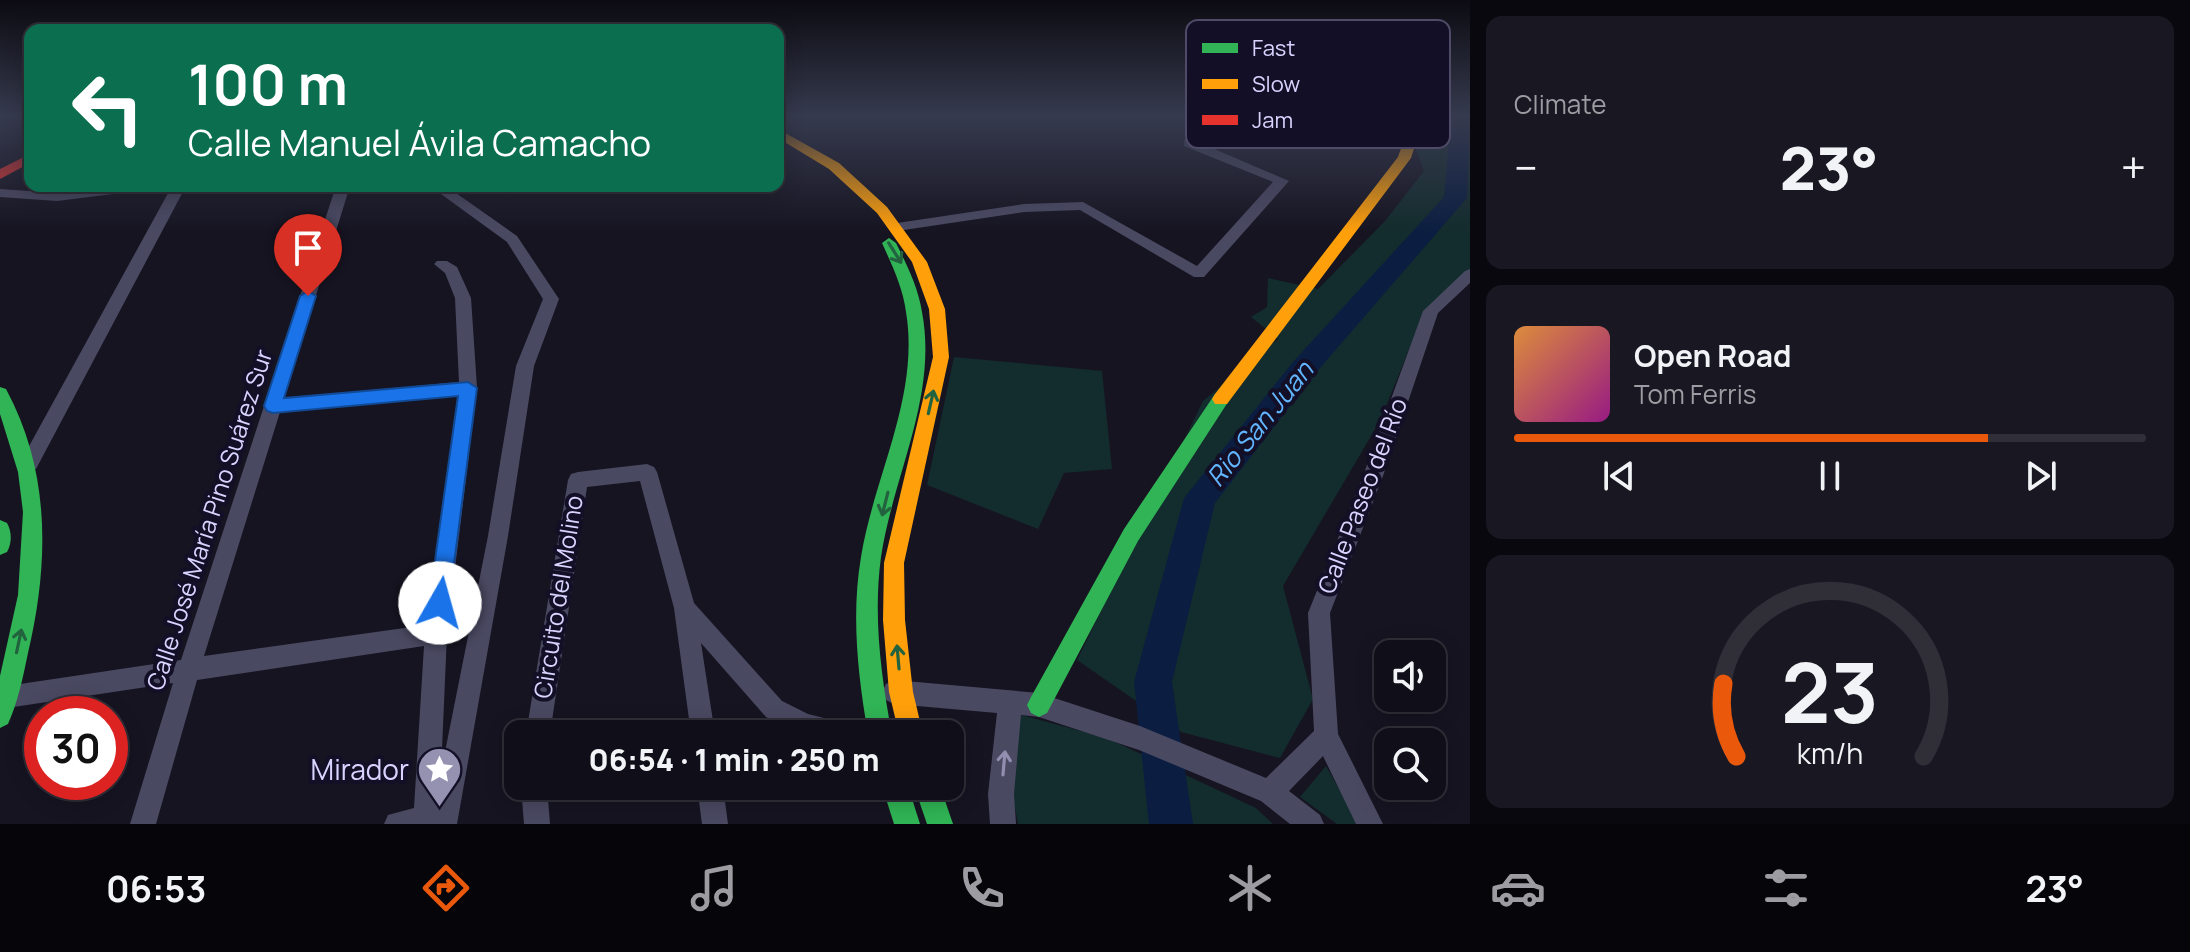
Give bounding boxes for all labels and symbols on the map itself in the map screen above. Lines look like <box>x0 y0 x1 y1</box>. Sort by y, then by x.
legend <box>1186 20 1450 148</box>
text: Fast <box>1252 33 1295 63</box>
text: Slow <box>1252 69 1300 99</box>
text: Jam <box>1252 105 1293 135</box>
pin <box>274 214 342 296</box>
one-way arrow <box>886 241 903 263</box>
street label: Calle José María Pino Suárez Sur <box>138 345 279 694</box>
water label: Rio San Juan <box>1198 352 1322 494</box>
one-way arrow <box>924 389 939 415</box>
street label: Calle Paseo del Río <box>1309 393 1414 598</box>
one-way arrow <box>876 491 891 516</box>
street label: Circuito del Molino <box>525 493 590 701</box>
position arrow <box>398 561 482 645</box>
one-way arrow <box>12 629 27 654</box>
one-way arrow <box>890 644 905 671</box>
speed limit sign: 30 <box>24 696 128 800</box>
place icon: Mirador <box>416 746 464 809</box>
place label: Mirador <box>311 750 409 788</box>
one-way arrow <box>997 750 1012 777</box>

